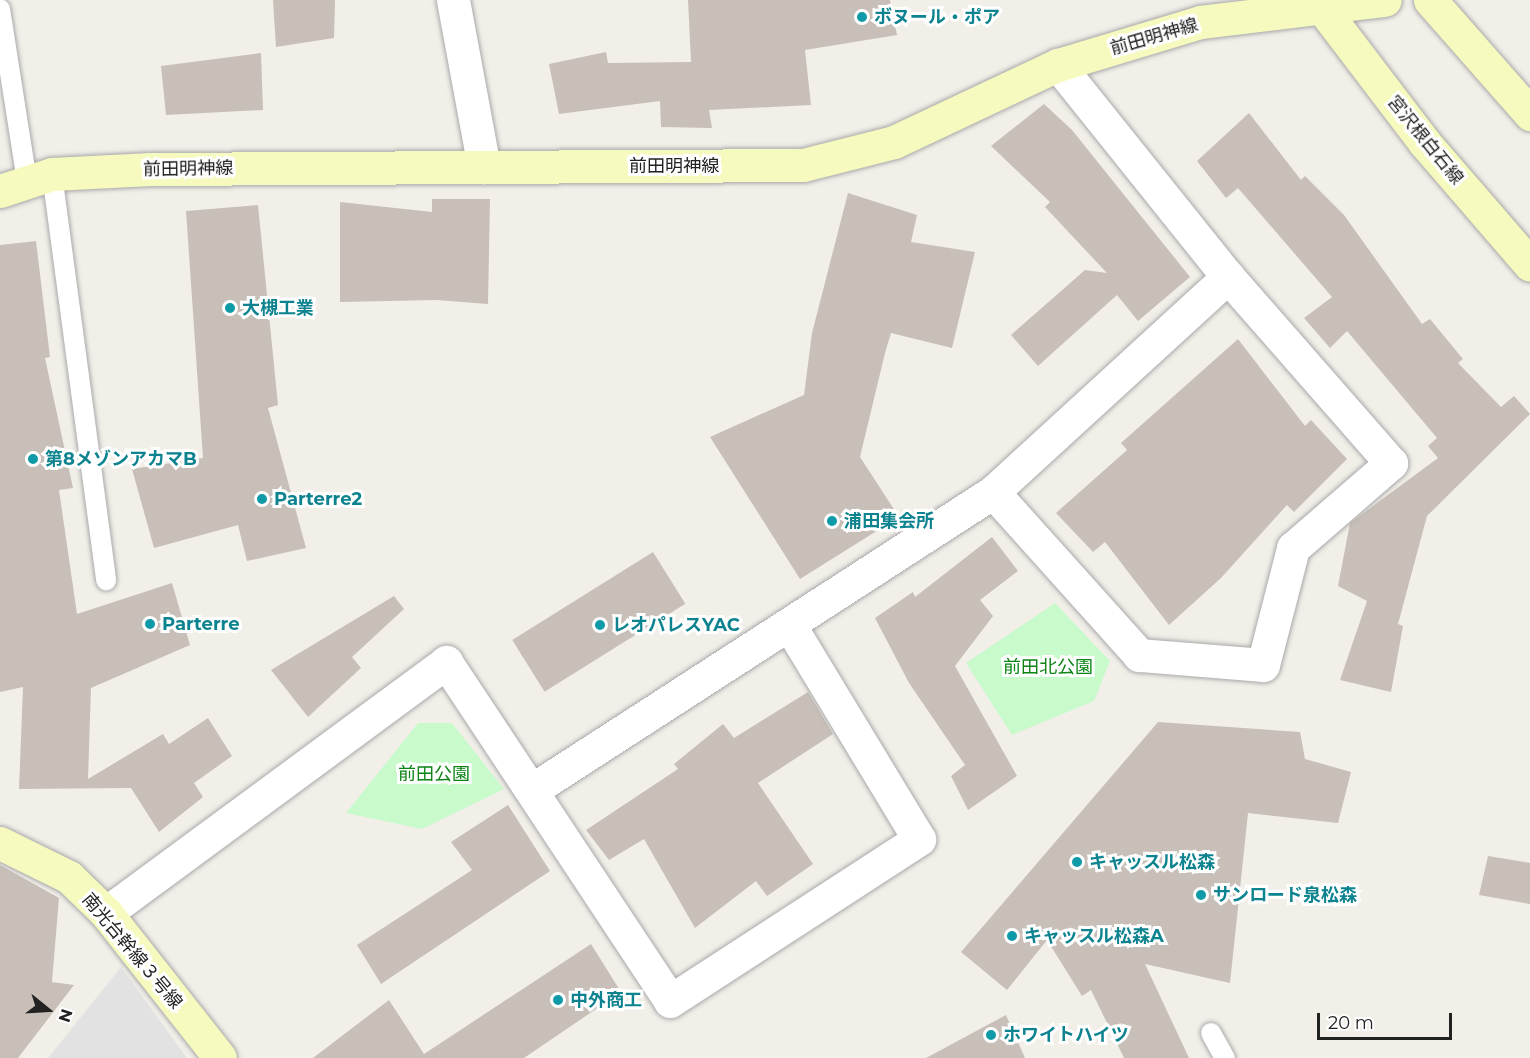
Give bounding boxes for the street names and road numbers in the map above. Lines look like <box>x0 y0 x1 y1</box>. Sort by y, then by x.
street label: 前田明神線 <box>1108 14 1200 60</box>
street label: 宮沢根白石線 <box>1383 91 1467 189</box>
street label: 前田明神線 <box>629 155 719 177</box>
street label: 前田明神線 <box>143 157 233 181</box>
street label: 南光台幹線３号線 <box>77 889 187 1013</box>

